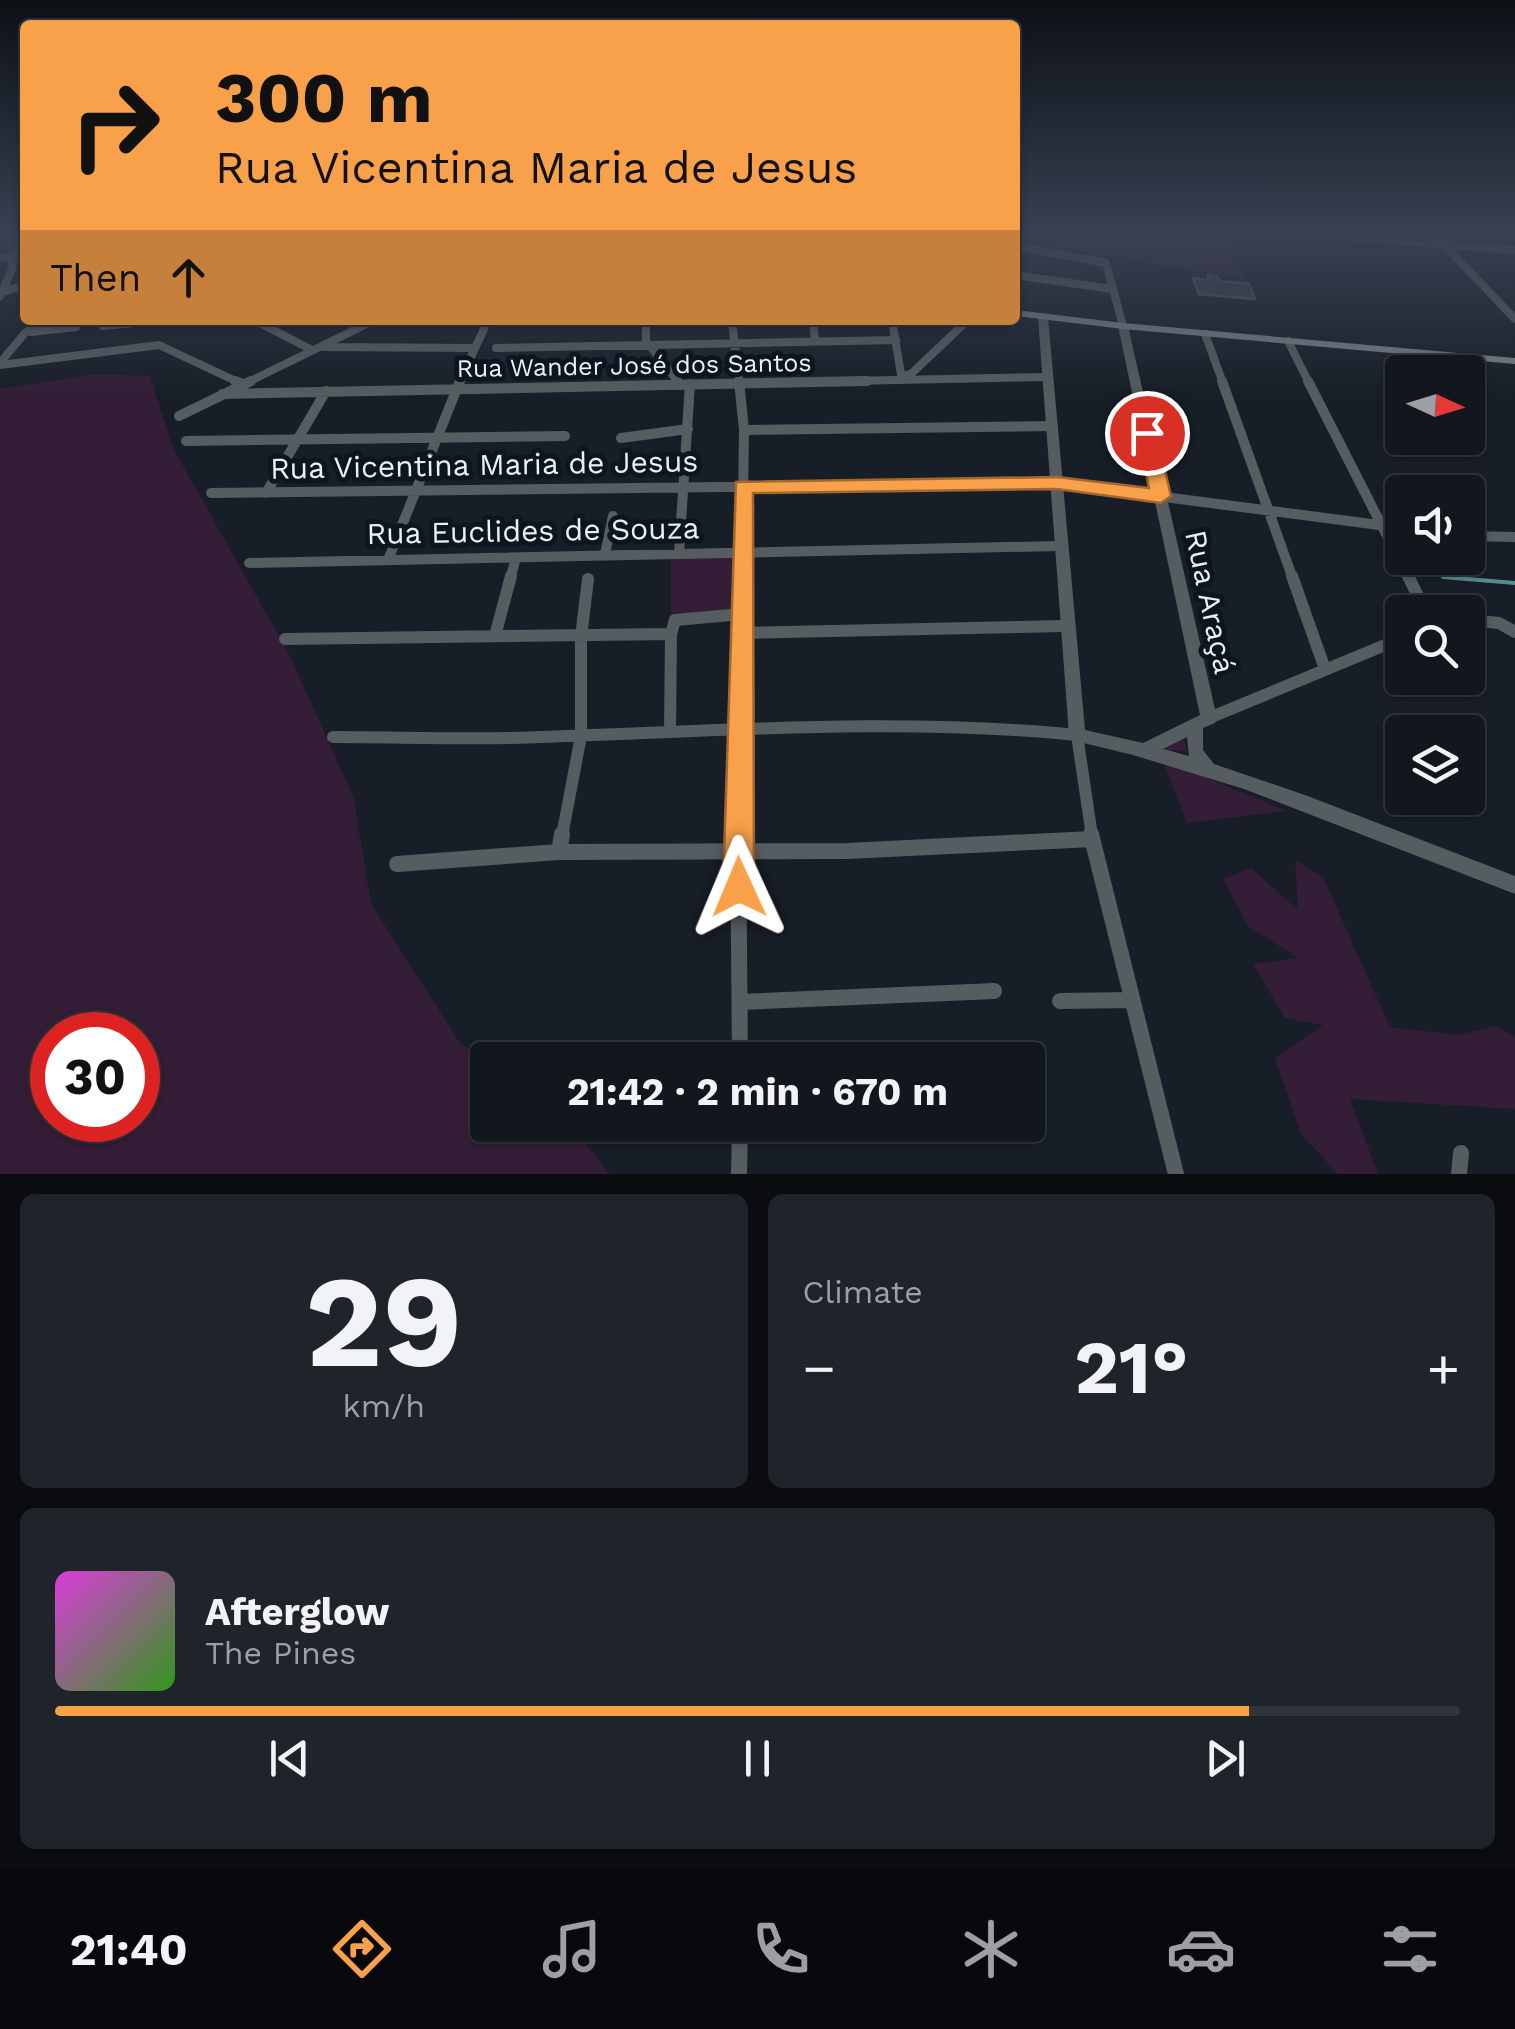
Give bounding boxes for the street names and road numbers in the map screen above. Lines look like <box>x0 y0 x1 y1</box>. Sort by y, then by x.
street label: Rua Wander José dos Santos <box>456 348 812 383</box>
street label: Rua Vicentina Maria de Jesus <box>270 443 698 486</box>
street label: Rua Euclides de Souza <box>366 510 700 551</box>
street label: Rua Araçá <box>1178 527 1243 677</box>

